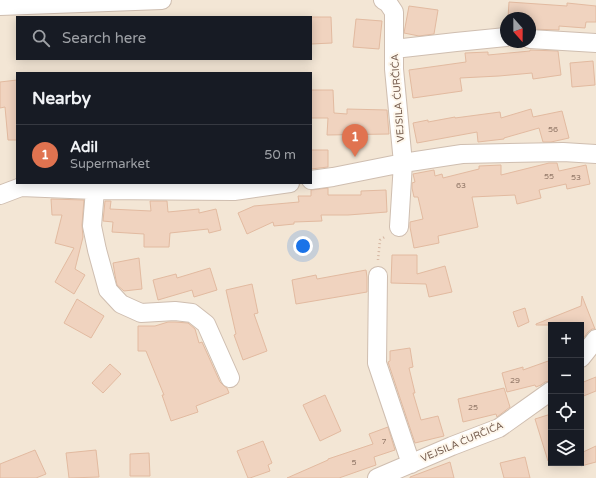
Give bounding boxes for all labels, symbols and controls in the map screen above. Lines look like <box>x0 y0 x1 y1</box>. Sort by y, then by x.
north arrow <box>500 12 536 48</box>
search box <box>16 16 312 60</box>
icon: search <box>30 27 52 49</box>
text: Search here <box>62 29 146 47</box>
street label: VEJSILA ĆURČIĆA <box>389 53 407 143</box>
text: Nearby <box>32 88 91 109</box>
pin: 1 <box>342 124 368 157</box>
house number: 56 <box>548 125 558 134</box>
text: Adil <box>70 138 98 156</box>
text: 1 <box>41 147 49 163</box>
text: 50 m <box>264 147 296 163</box>
text: Supermarket <box>70 156 150 172</box>
house number: 55 <box>544 172 554 181</box>
house number: 53 <box>571 173 581 182</box>
house number: 63 <box>456 181 466 190</box>
your location <box>293 236 313 256</box>
map controls <box>548 322 584 466</box>
button: + <box>548 322 584 358</box>
button: − <box>548 358 584 394</box>
house number: 29 <box>510 376 520 385</box>
button: locate <box>548 394 584 430</box>
house number: 25 <box>468 403 478 412</box>
street label: VEJSILA ĆURČIĆA <box>419 419 505 465</box>
button: layers <box>548 430 584 466</box>
house number: 7 <box>381 437 387 446</box>
house number: 5 <box>351 458 357 467</box>

